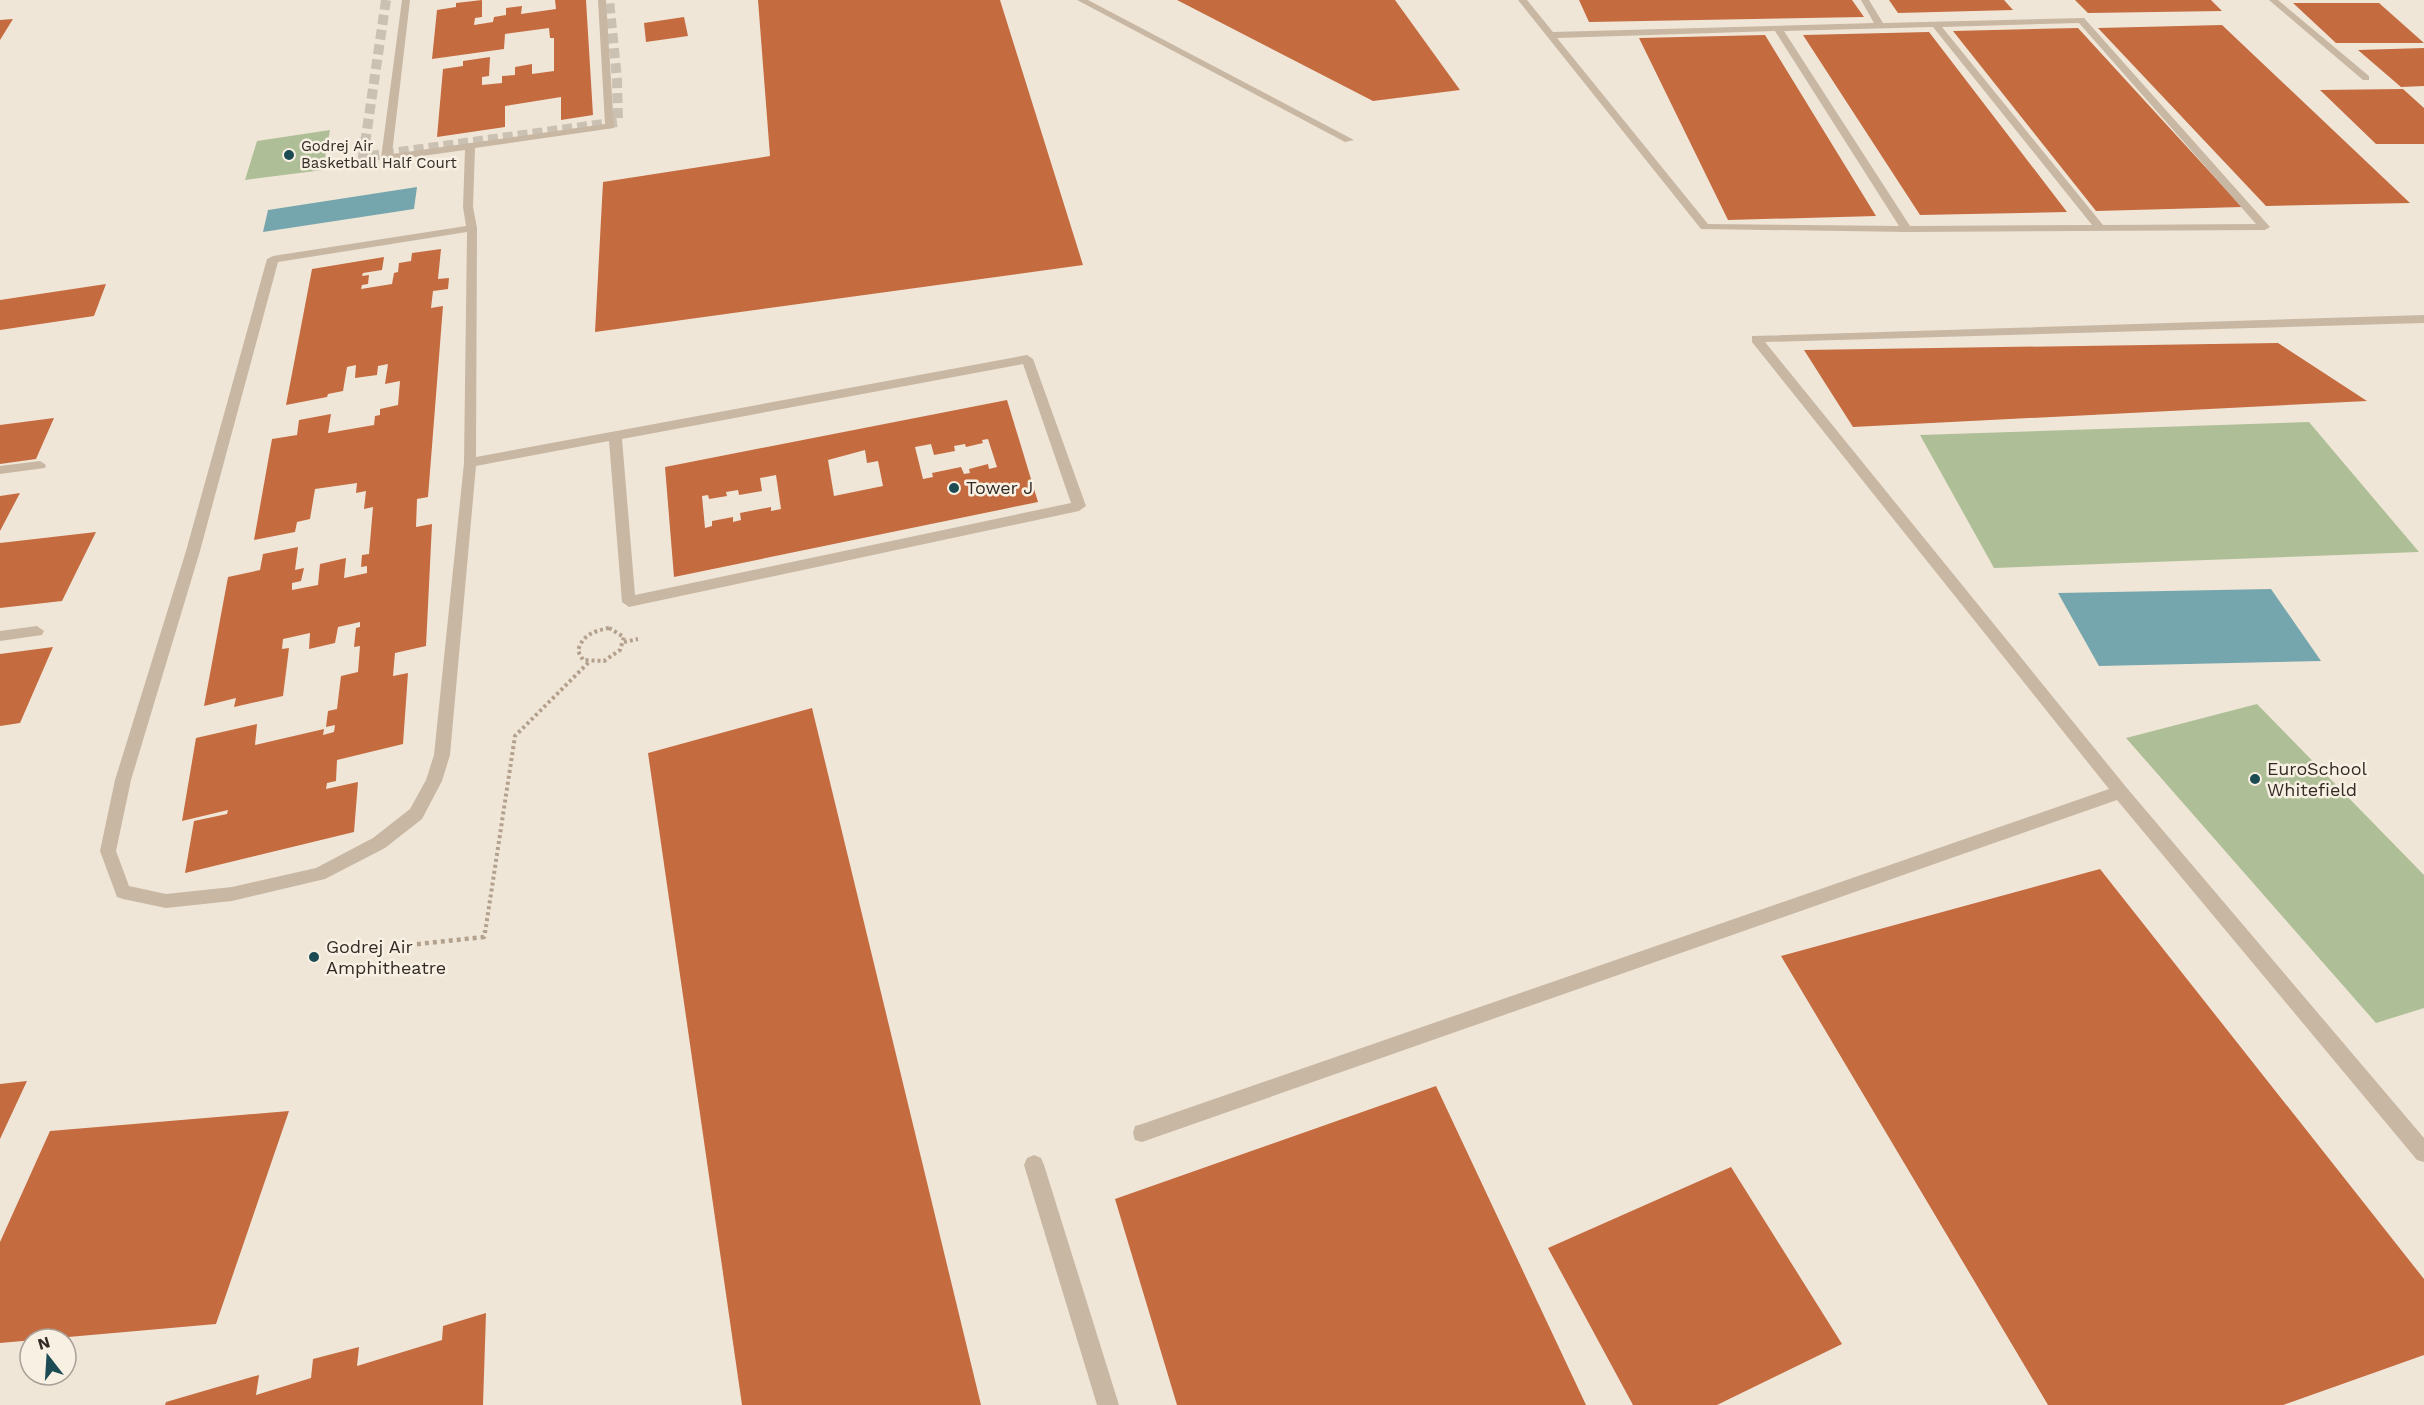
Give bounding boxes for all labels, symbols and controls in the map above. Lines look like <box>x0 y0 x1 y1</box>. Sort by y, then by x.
place label: Godrej Air Basketball Half Court <box>301 137 457 172</box>
marker: Godrej Air Basketball Half Court <box>282 148 296 162</box>
place label: Tower J <box>966 477 1033 498</box>
marker: Tower J <box>947 481 961 495</box>
place label: EuroSchool Whitefield <box>2267 758 2367 800</box>
marker: EuroSchool Whitefield <box>2248 772 2262 786</box>
place label: Godrej Air Amphitheatre <box>326 936 446 978</box>
marker: Godrej Air Amphitheatre <box>307 950 321 964</box>
north arrow <box>18 1327 78 1387</box>
text: N <box>35 1332 52 1354</box>

